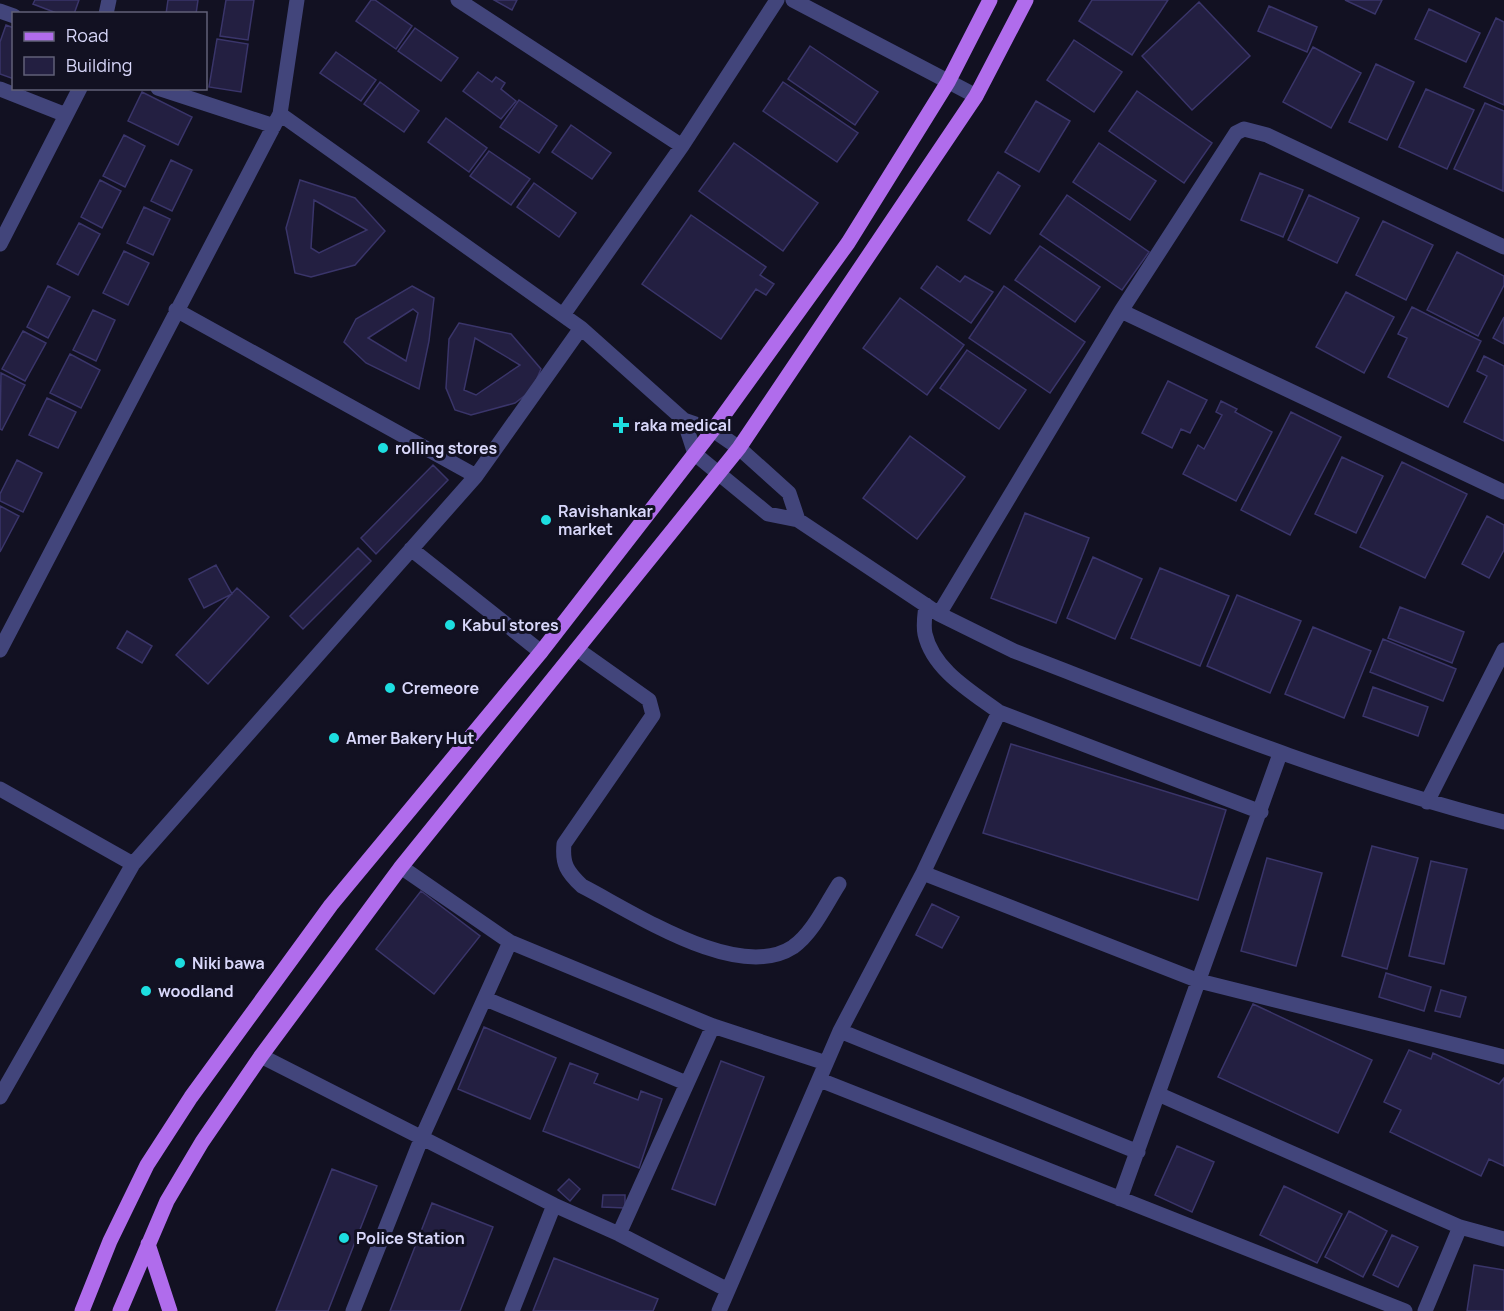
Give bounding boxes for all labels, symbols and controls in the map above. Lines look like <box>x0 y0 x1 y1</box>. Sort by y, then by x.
legend <box>12 12 207 90</box>
text: Road <box>66 23 109 47</box>
text: Building <box>66 53 132 77</box>
place label: raka medical <box>634 414 731 436</box>
marker: raka medical <box>612 416 630 434</box>
place label: rolling stores <box>395 437 498 459</box>
marker: rolling stores <box>376 441 390 455</box>
place label: Ravishankar market <box>558 500 653 540</box>
marker: Ravishankar market <box>539 513 553 527</box>
place label: Kabul stores <box>462 614 559 636</box>
marker: Kabul stores <box>443 618 457 632</box>
place label: Cremeore <box>402 677 479 699</box>
marker: Cremeore <box>383 681 397 695</box>
place label: Amer Bakery Hut <box>346 727 474 749</box>
marker: Amer Bakery Hut <box>327 731 341 745</box>
place label: Niki bawa <box>192 952 265 974</box>
marker: Niki bawa <box>173 956 187 970</box>
place label: woodland <box>158 980 234 1002</box>
marker: woodland <box>139 984 153 998</box>
place label: Police Station <box>356 1227 465 1249</box>
marker: Police Station <box>337 1231 351 1245</box>

